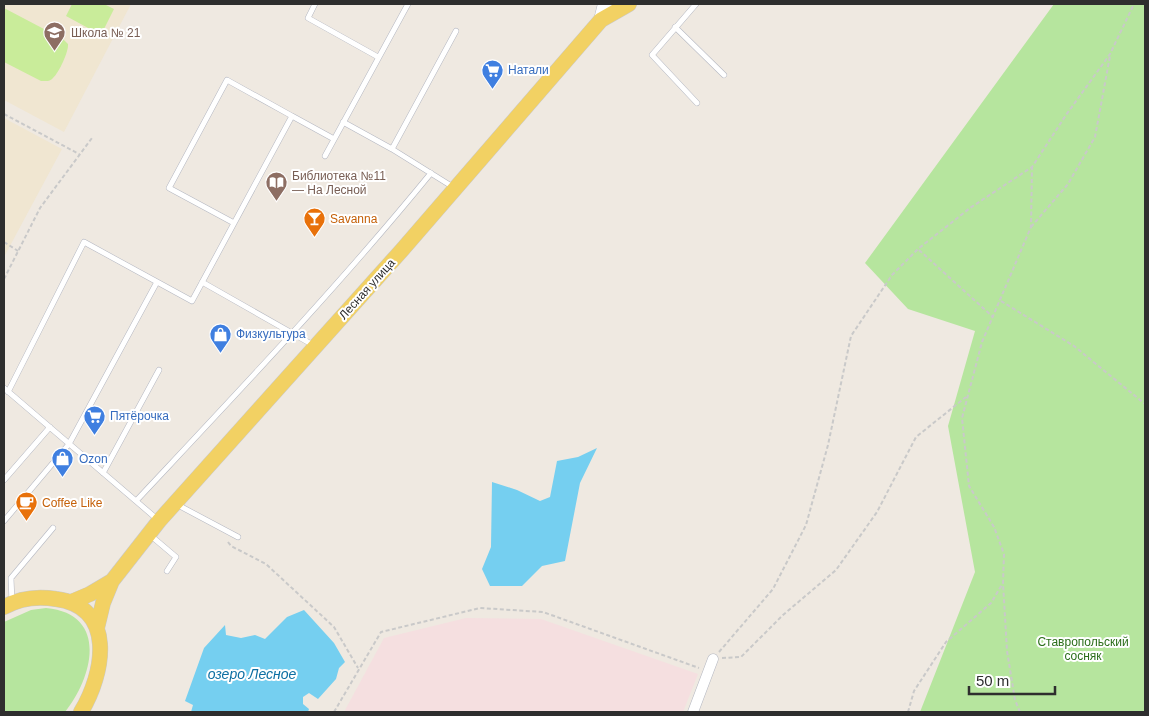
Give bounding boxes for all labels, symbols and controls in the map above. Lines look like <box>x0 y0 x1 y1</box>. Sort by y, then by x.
school or university icon: Школа № 21 <box>43 21 67 52</box>
place label: Школа № 21 <box>71 26 141 40</box>
supermarket icon: Натали <box>480 58 504 89</box>
place label: Натали <box>508 63 549 77</box>
place label: Библиотека №11 — На Лесной <box>292 169 386 197</box>
library icon: Библиотека №11 — На Лесной <box>264 171 288 202</box>
bar icon: Savanna <box>302 207 326 238</box>
place label: Savanna <box>330 212 378 226</box>
street label: Лесная улица <box>336 256 398 322</box>
shop icon: Физкультура <box>208 322 232 353</box>
place label: Физкультура <box>236 327 306 341</box>
supermarket icon: Пятёрочка <box>82 404 106 435</box>
place label: Пятёрочка <box>110 409 169 423</box>
shop icon: Ozon <box>51 447 75 478</box>
place label: Ozon <box>79 452 108 466</box>
cafe icon: Coffee Like <box>14 491 38 522</box>
place label: Coffee Like <box>42 496 103 510</box>
park label: Ставропольский сосняк <box>1037 635 1129 663</box>
scale bar <box>969 664 1055 696</box>
water label: озеро Лесное <box>208 666 297 682</box>
text: 50 m <box>976 672 1009 689</box>

